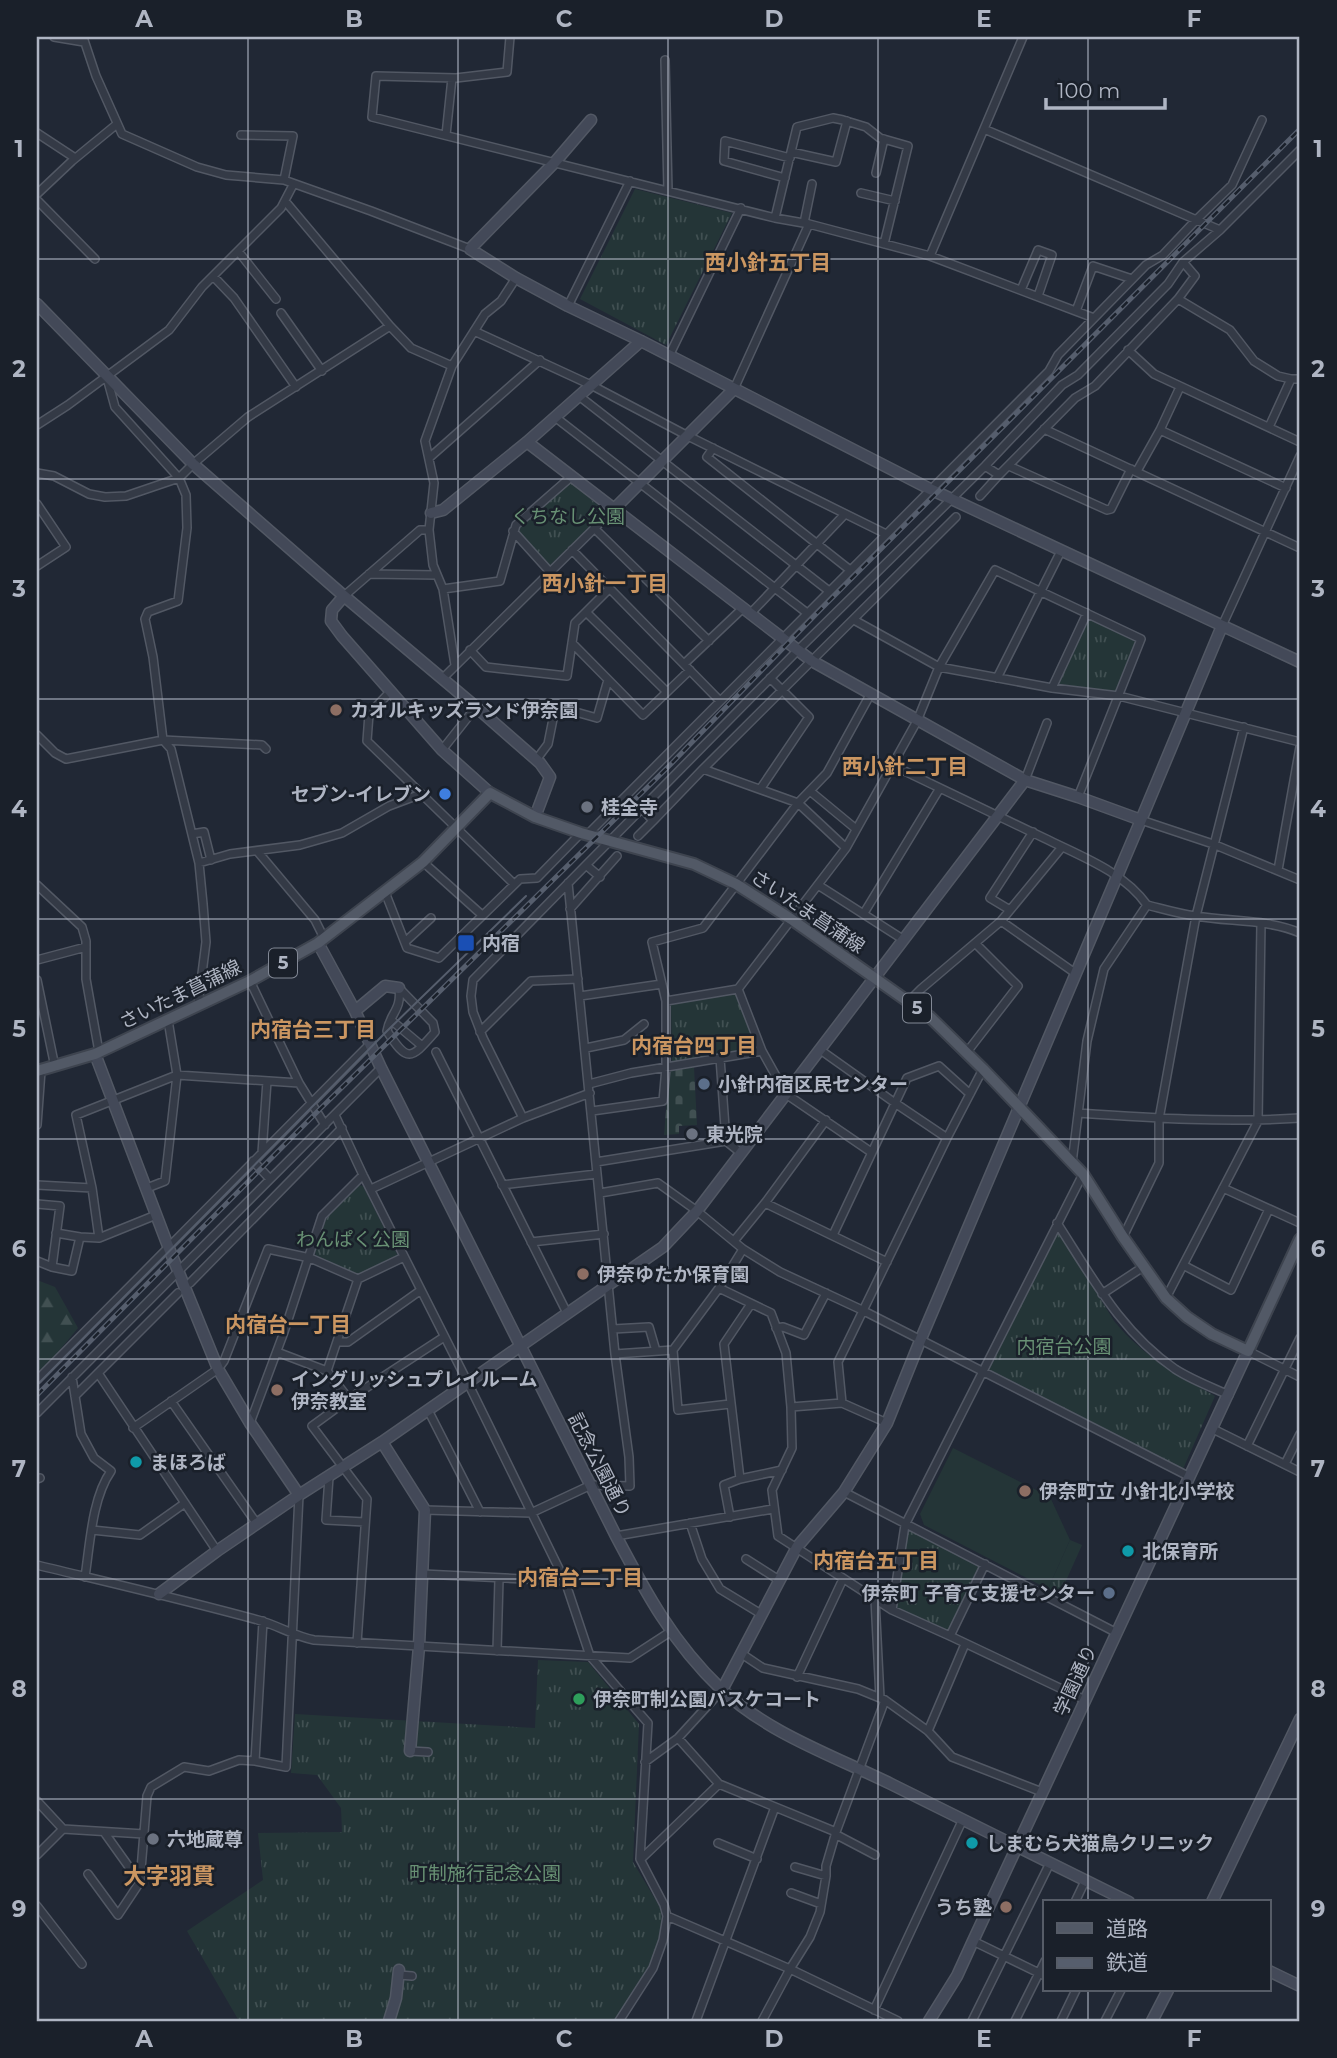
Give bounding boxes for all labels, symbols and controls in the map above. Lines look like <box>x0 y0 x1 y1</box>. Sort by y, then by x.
text: A <box>134 5 153 33</box>
text: B <box>345 5 363 33</box>
text: C <box>556 5 573 33</box>
text: D <box>765 5 784 33</box>
text: E <box>976 5 992 33</box>
text: F <box>1187 5 1202 33</box>
scale bar <box>1046 66 1166 110</box>
text: 100 m <box>1057 78 1120 103</box>
text: 1 <box>14 135 24 163</box>
text: 1 <box>1313 135 1323 163</box>
district label: 西小針五丁目 <box>705 250 831 275</box>
text: 2 <box>12 355 26 383</box>
text: 2 <box>1311 355 1325 383</box>
park label: くちなし公園 <box>511 505 625 528</box>
district label: 西小針一丁目 <box>542 571 668 596</box>
text: 3 <box>11 575 26 603</box>
text: 3 <box>1310 575 1325 603</box>
place label: カオルキッズランド伊奈園 <box>350 699 578 722</box>
marker: カオルキッズランド伊奈園 <box>328 702 344 718</box>
district label: 西小針二丁目 <box>842 754 968 779</box>
place label: セブン-イレブン <box>291 783 431 806</box>
marker: セブン-イレブン <box>437 786 453 802</box>
text: 4 <box>11 795 27 823</box>
text: 4 <box>1310 795 1326 823</box>
place label: 桂全寺 <box>601 796 658 819</box>
marker: 桂全寺 <box>579 799 595 815</box>
street label: さいたま菖蒲線 <box>746 865 869 958</box>
place label: 内宿 <box>482 932 520 955</box>
marker: 内宿 <box>456 933 476 953</box>
road number: 5 <box>269 948 297 978</box>
street label: さいたま菖蒲線 <box>116 955 245 1034</box>
road number: 5 <box>903 993 931 1023</box>
text: 5 <box>12 1015 26 1043</box>
text: 5 <box>1311 1015 1325 1043</box>
district label: 内宿台三丁目 <box>250 1017 376 1042</box>
district label: 内宿台四丁目 <box>631 1033 757 1058</box>
place label: 小針内宿区民センター <box>718 1073 908 1096</box>
marker: 小針内宿区民センター <box>696 1076 712 1092</box>
place label: 東光院 <box>706 1123 763 1146</box>
marker: 東光院 <box>684 1126 700 1142</box>
park label: わんぱく公園 <box>296 1228 410 1251</box>
text: 6 <box>12 1235 27 1263</box>
text: 6 <box>1311 1235 1326 1263</box>
place label: 伊奈ゆたか保育園 <box>597 1263 749 1286</box>
marker: 伊奈ゆたか保育園 <box>575 1266 591 1282</box>
district label: 内宿台一丁目 <box>225 1312 351 1337</box>
park label: 内宿台公園 <box>1016 1335 1112 1358</box>
place label: イングリッシュプレイルーム 伊奈教室 <box>291 1368 537 1413</box>
marker: イングリッシュプレイルーム 伊奈教室 <box>269 1382 285 1398</box>
street label: 記念公園通り <box>563 1409 636 1521</box>
place label: まほろば <box>150 1451 226 1474</box>
marker: まほろば <box>128 1454 144 1470</box>
text: 7 <box>12 1455 26 1483</box>
text: 7 <box>1311 1455 1325 1483</box>
place label: 伊奈町立 小針北小学校 <box>1039 1480 1234 1503</box>
marker: 伊奈町立 小針北小学校 <box>1017 1483 1033 1499</box>
place label: 北保育所 <box>1142 1540 1218 1563</box>
marker: 北保育所 <box>1120 1543 1136 1559</box>
district label: 内宿台五丁目 <box>813 1548 939 1573</box>
district label: 内宿台二丁目 <box>517 1565 643 1590</box>
place label: 伊奈町 子育て支援センター <box>862 1582 1095 1605</box>
marker: 伊奈町 子育て支援センター <box>1101 1585 1117 1601</box>
street label: 学園通り <box>1049 1641 1102 1720</box>
text: 8 <box>11 1675 27 1703</box>
text: 8 <box>1310 1675 1326 1703</box>
place label: 伊奈町制公園バスケコート <box>593 1688 821 1711</box>
marker: 伊奈町制公園バスケコート <box>571 1691 587 1707</box>
place label: 六地蔵尊 <box>167 1828 243 1851</box>
marker: 六地蔵尊 <box>145 1831 161 1847</box>
place label: しまむら犬猫鳥クリニック <box>986 1832 1214 1855</box>
marker: しまむら犬猫鳥クリニック <box>964 1835 980 1851</box>
district label: 大字羽貫 <box>123 1862 215 1890</box>
park label: 町制施行記念公園 <box>409 1862 561 1885</box>
text: 9 <box>12 1895 26 1923</box>
text: 9 <box>1311 1895 1325 1923</box>
place label: うち塾 <box>935 1896 992 1919</box>
marker: うち塾 <box>998 1899 1014 1915</box>
legend <box>1043 1900 1270 1992</box>
text: 道路 <box>1106 1916 1148 1941</box>
text: 鉄道 <box>1106 1950 1148 1975</box>
text: A <box>134 2025 153 2053</box>
text: B <box>345 2025 363 2053</box>
text: C <box>556 2025 573 2053</box>
text: D <box>765 2025 784 2053</box>
text: E <box>976 2025 992 2053</box>
text: F <box>1187 2025 1202 2053</box>

